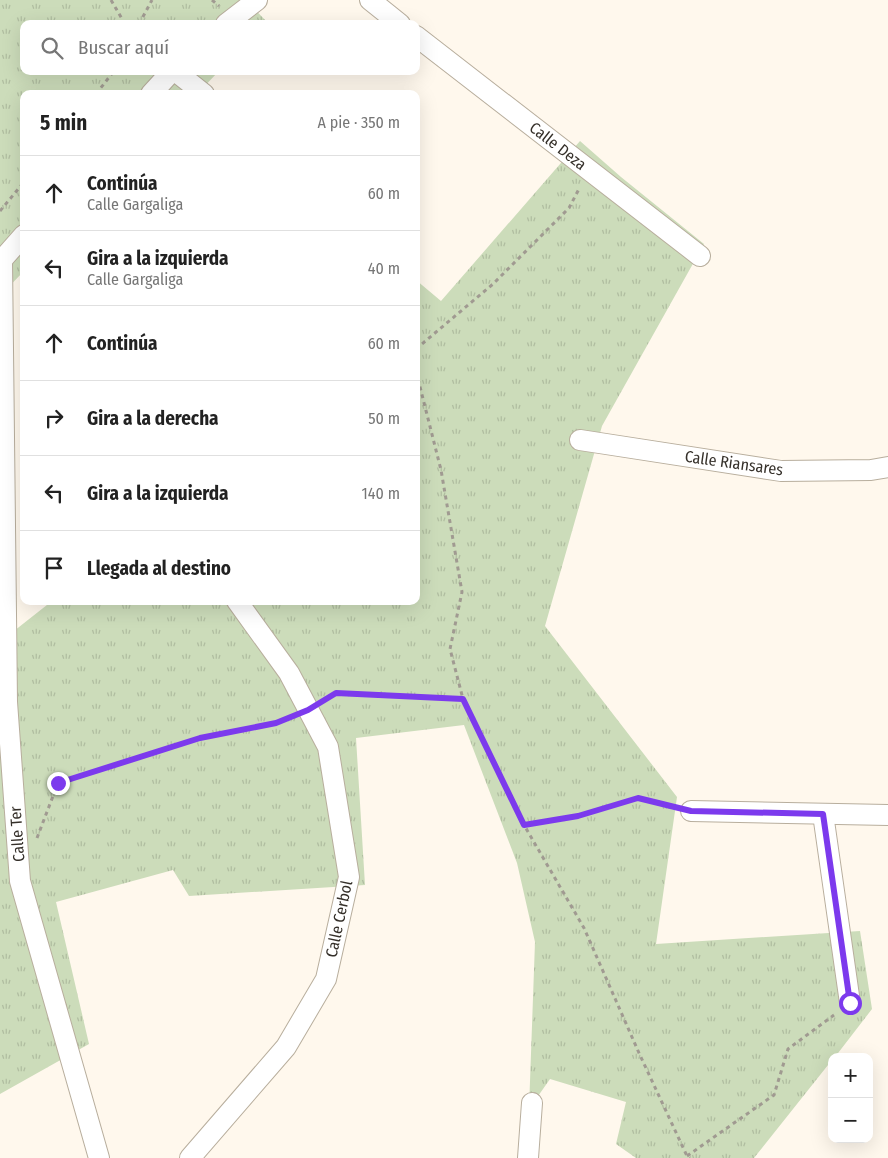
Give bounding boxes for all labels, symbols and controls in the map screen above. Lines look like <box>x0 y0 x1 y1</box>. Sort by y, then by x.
search box <box>20 20 420 75</box>
icon: search <box>38 34 66 62</box>
text: Buscar aquí <box>78 36 169 59</box>
text: 5 min <box>40 110 87 136</box>
text: A pie · 350 m <box>318 113 400 132</box>
street label: Calle Deza <box>526 118 590 174</box>
text: Continúa <box>87 172 158 195</box>
icon: ahead <box>40 179 68 207</box>
text: 60 m <box>368 184 400 203</box>
text: Calle Gargaliga <box>87 195 183 214</box>
text: Gira a la izquierda <box>87 247 229 270</box>
icon: left <box>40 254 68 282</box>
text: 40 m <box>368 259 400 278</box>
text: Calle Gargaliga <box>87 270 183 289</box>
icon: ahead <box>40 329 68 357</box>
text: Continúa <box>87 332 158 355</box>
text: 60 m <box>368 334 400 353</box>
icon: right <box>40 404 68 432</box>
text: Gira a la derecha <box>87 407 219 430</box>
text: 50 m <box>368 409 400 428</box>
street label: Calle Riansares <box>684 447 785 479</box>
icon: left <box>40 479 68 507</box>
text: Gira a la izquierda <box>87 482 229 505</box>
text: 140 m <box>362 484 400 503</box>
icon: arrive <box>40 554 68 582</box>
text: Llegada al destino <box>87 557 231 580</box>
route end <box>47 772 70 795</box>
street label: Calle Ter <box>6 805 28 862</box>
street label: Calle Cerbol <box>322 879 356 959</box>
route start <box>839 992 862 1015</box>
map controls <box>828 1053 873 1143</box>
button: + <box>828 1053 873 1098</box>
button: − <box>828 1098 873 1143</box>

